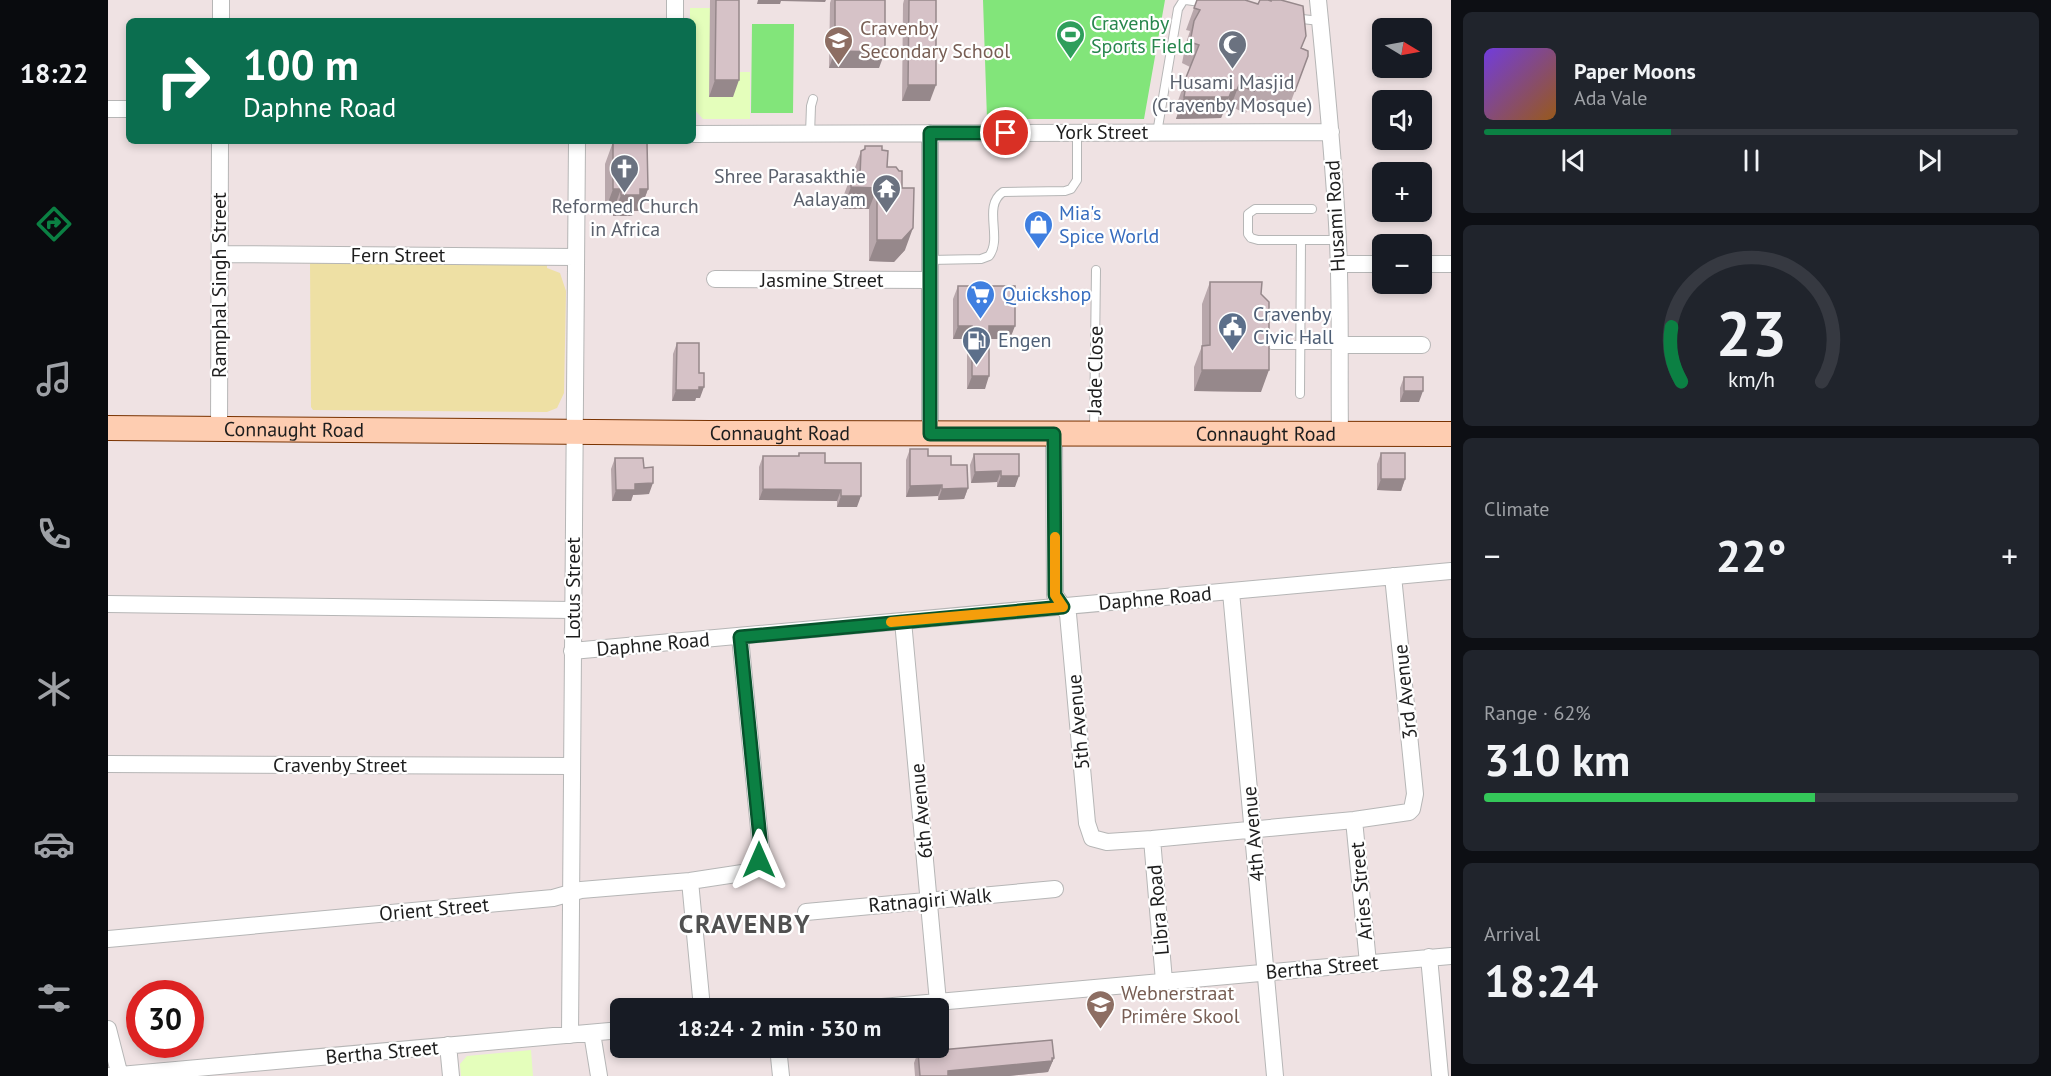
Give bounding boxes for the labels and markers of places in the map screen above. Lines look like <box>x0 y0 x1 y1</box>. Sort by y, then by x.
place label: Cravenby Sports Field <box>1091 10 1194 59</box>
place label: Cravenby Secondary School <box>860 15 1010 64</box>
sports icon: Cravenby Sports Field <box>1054 18 1086 60</box>
school or university icon: Cravenby Secondary School <box>823 24 855 66</box>
mosque icon: Husami Masjid (Cravenby Mosque) <box>1216 28 1248 70</box>
place label: Husami Masjid (Cravenby Mosque) <box>1152 69 1312 118</box>
pin <box>980 107 1031 158</box>
church icon: Reformed Church in Africa <box>609 152 641 194</box>
place label: Shree Parasakthie Aalayam <box>714 163 866 212</box>
temple icon: Shree Parasakthie Aalayam <box>871 172 903 214</box>
place label: Reformed Church in Africa <box>551 193 699 242</box>
place label: Mia's Spice World <box>1059 200 1159 249</box>
shop icon: Mia's Spice World <box>1022 208 1054 250</box>
supermarket icon: Quickshop <box>965 278 997 320</box>
place label: Quickshop <box>1002 281 1091 307</box>
place label: Cravenby Civic Hall <box>1253 301 1334 350</box>
public building icon: Cravenby Civic Hall <box>1216 310 1248 352</box>
fuel station icon: Engen <box>961 324 993 366</box>
place label: Engen <box>998 327 1052 353</box>
place label: Webnerstraat Primêre Skool <box>1121 980 1240 1029</box>
school or university icon: Webnerstraat Primêre Skool <box>1084 988 1116 1030</box>

